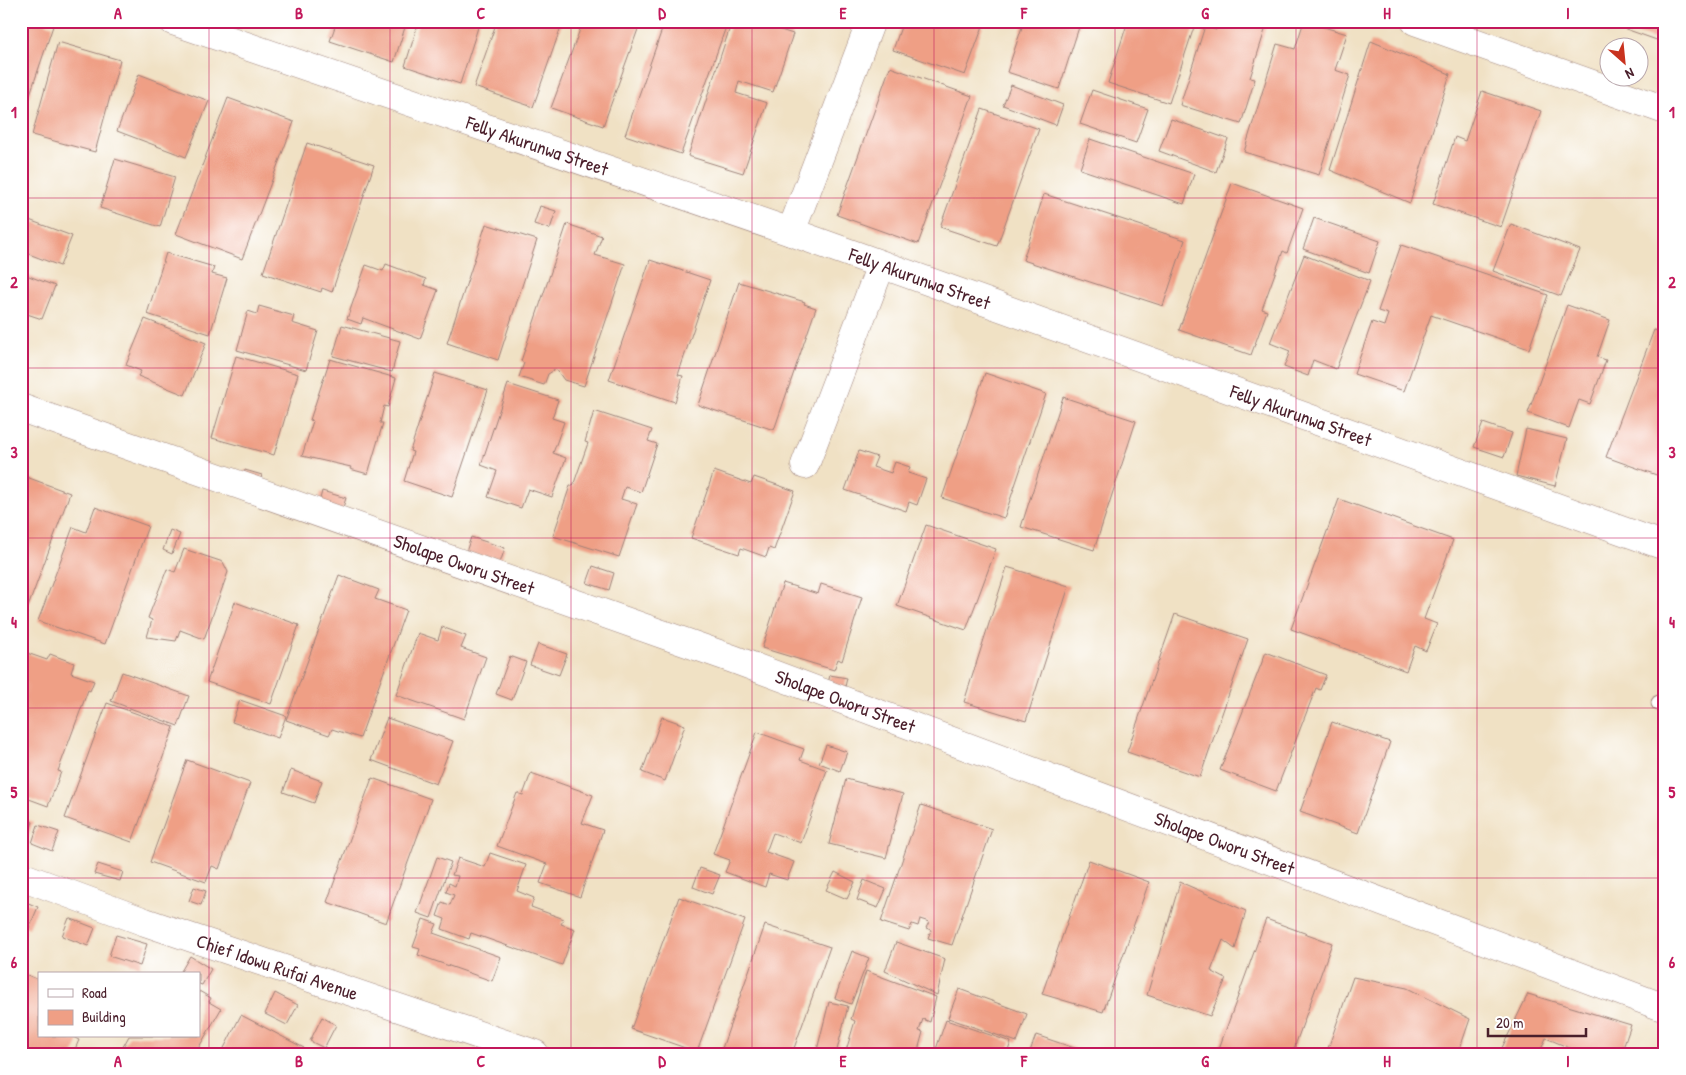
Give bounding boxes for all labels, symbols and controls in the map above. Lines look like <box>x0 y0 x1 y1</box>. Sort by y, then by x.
text: A <box>114 2 122 24</box>
text: B <box>295 2 303 24</box>
text: C <box>477 2 486 24</box>
text: D <box>658 2 666 24</box>
text: E <box>839 2 847 24</box>
text: F <box>1020 2 1028 24</box>
text: G <box>1201 2 1209 24</box>
text: H <box>1383 2 1391 24</box>
text: I <box>1566 2 1570 24</box>
north arrow <box>1598 38 1648 88</box>
text: N <box>1622 64 1638 84</box>
text: 1 <box>11 101 17 123</box>
text: 1 <box>1669 101 1675 123</box>
street label: Felly Akurunwa Street <box>462 109 612 182</box>
street label: Felly Akurunwa Street <box>845 241 995 316</box>
text: 2 <box>10 271 18 293</box>
text: 2 <box>1668 271 1676 293</box>
street label: Felly Akurunwa Street <box>1226 378 1376 453</box>
text: 3 <box>10 441 18 463</box>
text: 3 <box>1668 441 1676 463</box>
street label: Sholape Oworu Street <box>390 527 539 601</box>
text: 4 <box>11 611 17 633</box>
text: 4 <box>1669 611 1675 633</box>
street label: Sholape Oworu Street <box>772 663 920 739</box>
text: 5 <box>11 781 18 803</box>
text: 5 <box>1669 781 1676 803</box>
street label: Sholape Oworu Street <box>1151 805 1299 881</box>
street label: Chief Idowu Rufai Avenue <box>193 927 362 1006</box>
text: 6 <box>11 951 18 973</box>
text: 6 <box>1669 951 1676 973</box>
legend <box>38 972 200 1038</box>
text: Road <box>82 982 107 1003</box>
scale bar <box>1488 1005 1586 1037</box>
text: Building <box>82 1006 126 1027</box>
text: 20 m <box>1496 1012 1523 1033</box>
text: A <box>114 1050 122 1072</box>
text: B <box>295 1050 303 1072</box>
text: C <box>477 1050 486 1072</box>
text: D <box>658 1050 666 1072</box>
text: E <box>839 1050 847 1072</box>
text: F <box>1020 1050 1028 1072</box>
text: G <box>1201 1050 1209 1072</box>
text: H <box>1383 1050 1391 1072</box>
text: I <box>1566 1050 1570 1072</box>

